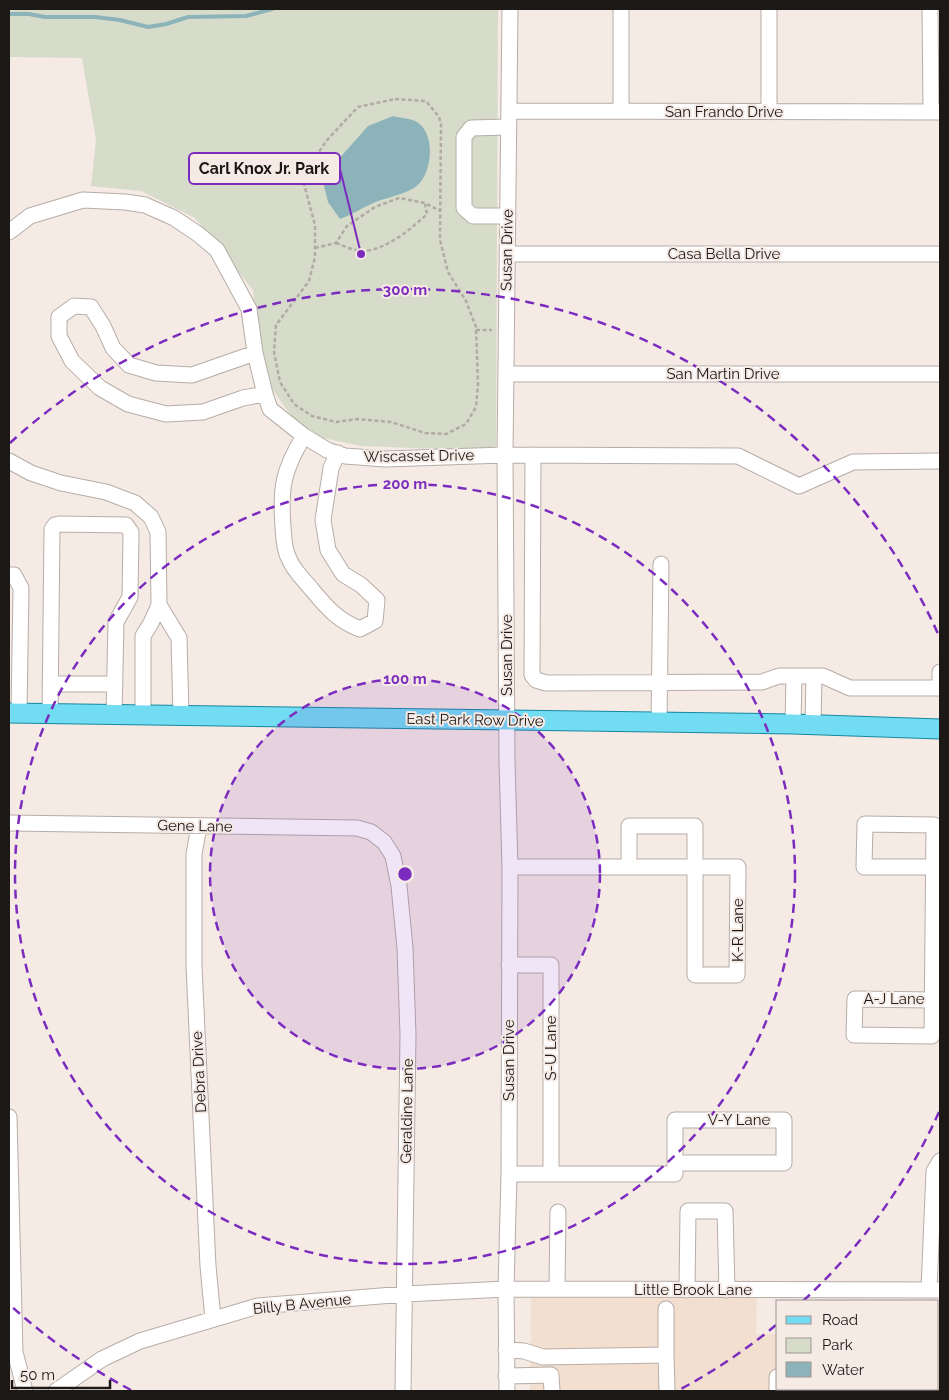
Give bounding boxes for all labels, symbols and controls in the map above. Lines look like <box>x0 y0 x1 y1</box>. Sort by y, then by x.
street label: San Frando Drive <box>665 103 783 121</box>
callout: Carl Knox Jr. Park <box>189 153 340 184</box>
text: Carl Knox Jr. Park <box>199 159 329 178</box>
street label: Susan Drive <box>497 209 517 291</box>
street label: Casa Bella Drive <box>668 245 780 263</box>
text: 300 m <box>383 281 427 299</box>
street label: San Martin Drive <box>666 365 780 383</box>
street label: Wiscasset Drive <box>364 446 475 466</box>
text: 200 m <box>383 475 427 493</box>
street label: Susan Drive <box>498 614 516 696</box>
text: 100 m <box>383 670 427 688</box>
street label: East Park Row Drive <box>406 710 544 730</box>
street label: Gene Lane <box>157 816 233 836</box>
centre of rings <box>396 865 414 883</box>
street label: K-R Lane <box>729 898 747 962</box>
street label: A-J Lane <box>863 990 925 1008</box>
street label: S-U Lane <box>542 1015 560 1081</box>
street label: Susan Drive <box>500 1019 518 1101</box>
street label: Debra Drive <box>188 1030 210 1113</box>
street label: Geraldine Lane <box>397 1058 417 1164</box>
street label: V-Y Lane <box>708 1111 770 1129</box>
street label: Little Brook Lane <box>634 1281 752 1299</box>
street label: Billy B Avenue <box>252 1290 352 1318</box>
legend <box>776 1300 939 1390</box>
text: Road <box>822 1311 858 1329</box>
text: Park <box>822 1336 853 1354</box>
scale bar <box>12 1358 110 1390</box>
text: Water <box>822 1361 865 1379</box>
text: 50 m <box>20 1366 55 1384</box>

